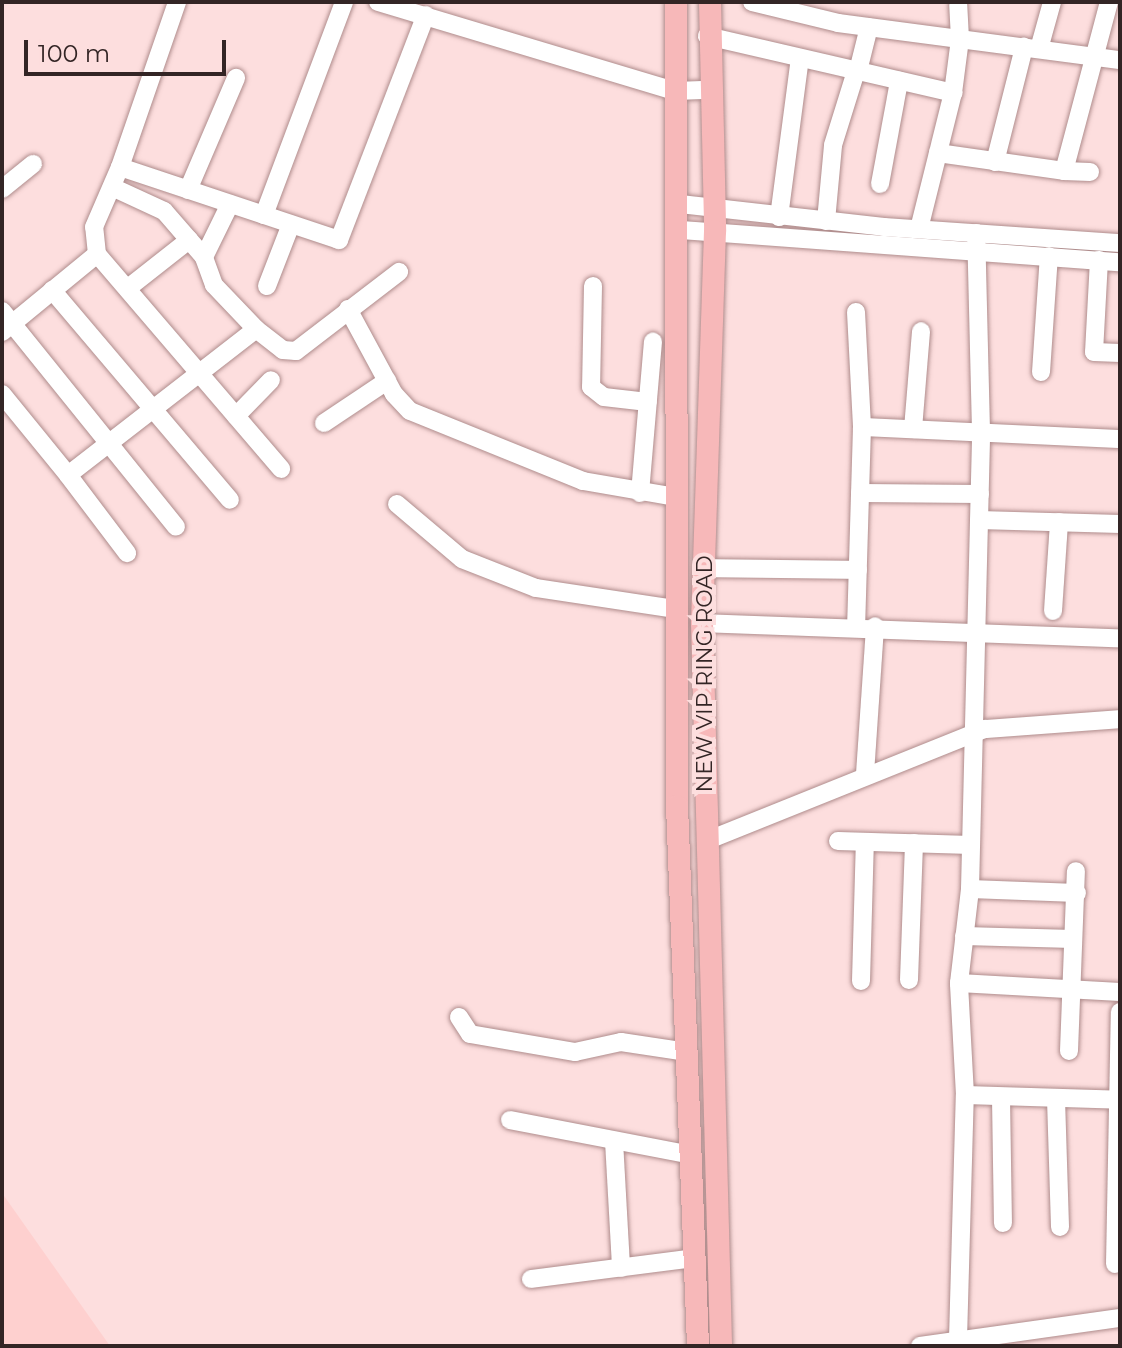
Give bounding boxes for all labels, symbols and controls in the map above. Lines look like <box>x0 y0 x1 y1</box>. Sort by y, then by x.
scale bar <box>28 24 230 74</box>
text: 100 m <box>38 39 110 68</box>
street label: NEW VIP RING ROAD <box>692 555 718 793</box>

